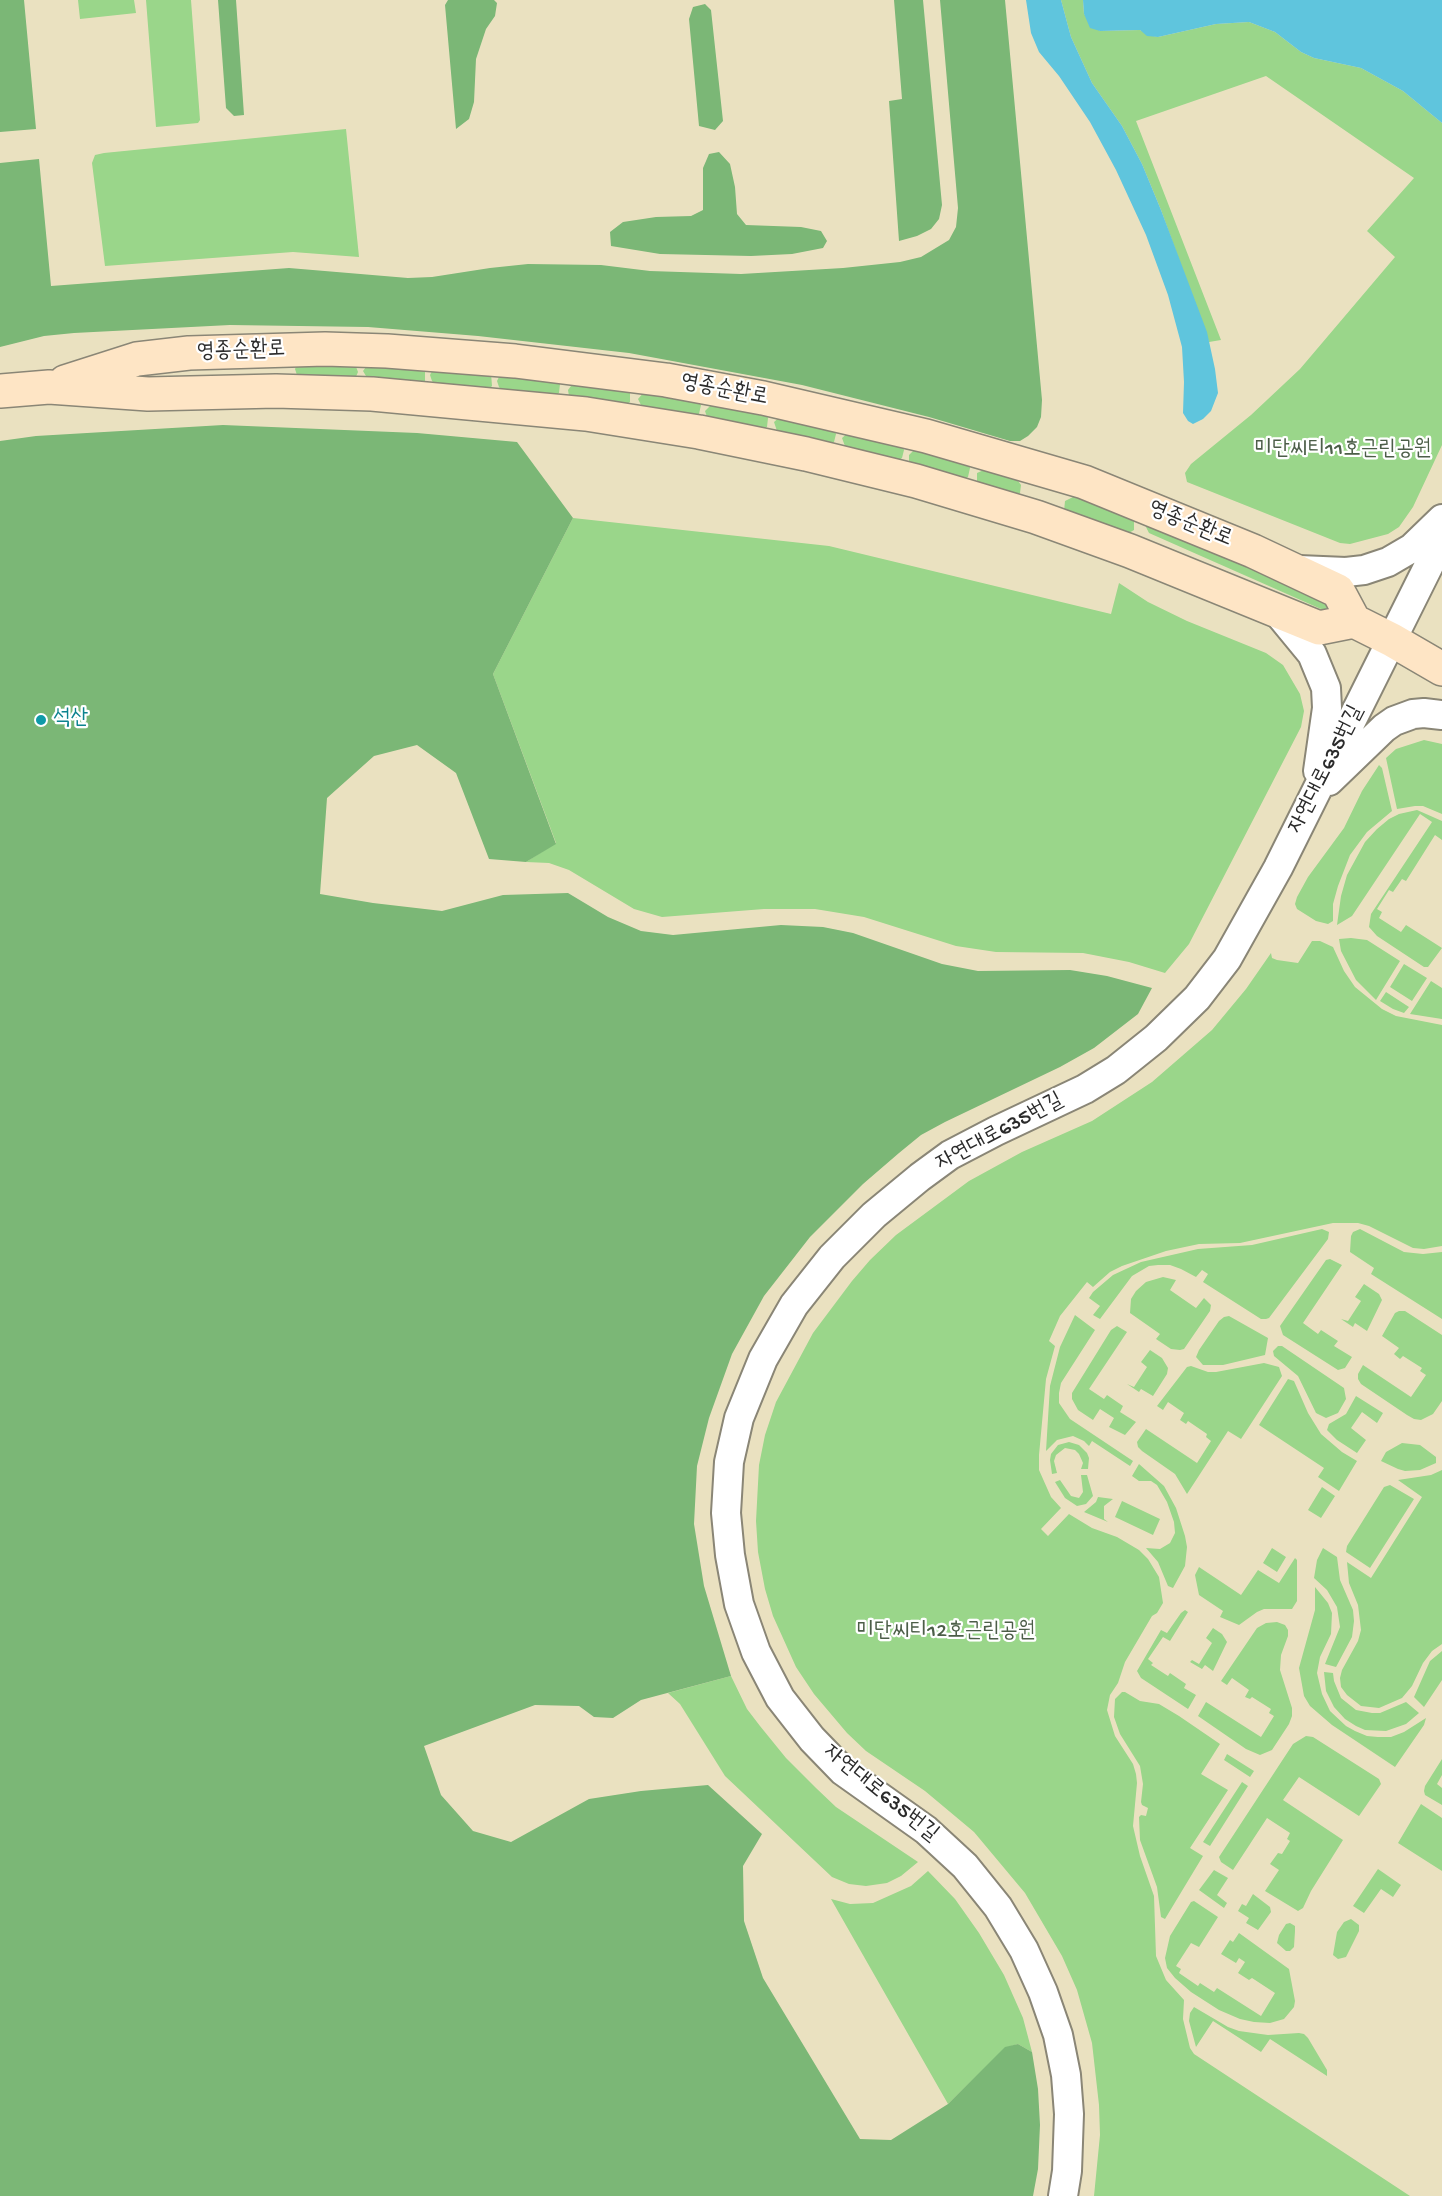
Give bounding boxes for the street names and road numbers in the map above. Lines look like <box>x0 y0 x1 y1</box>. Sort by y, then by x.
street label: 영종순환로 <box>196 337 286 367</box>
street label: 영종순환로 <box>678 370 770 412</box>
street label: 영종순환로 <box>1144 496 1236 554</box>
street label: 자연대로635번길 <box>1283 701 1371 839</box>
street label: 자연대로635번길 <box>932 1088 1068 1178</box>
street label: 자연대로635번길 <box>817 1740 943 1848</box>

